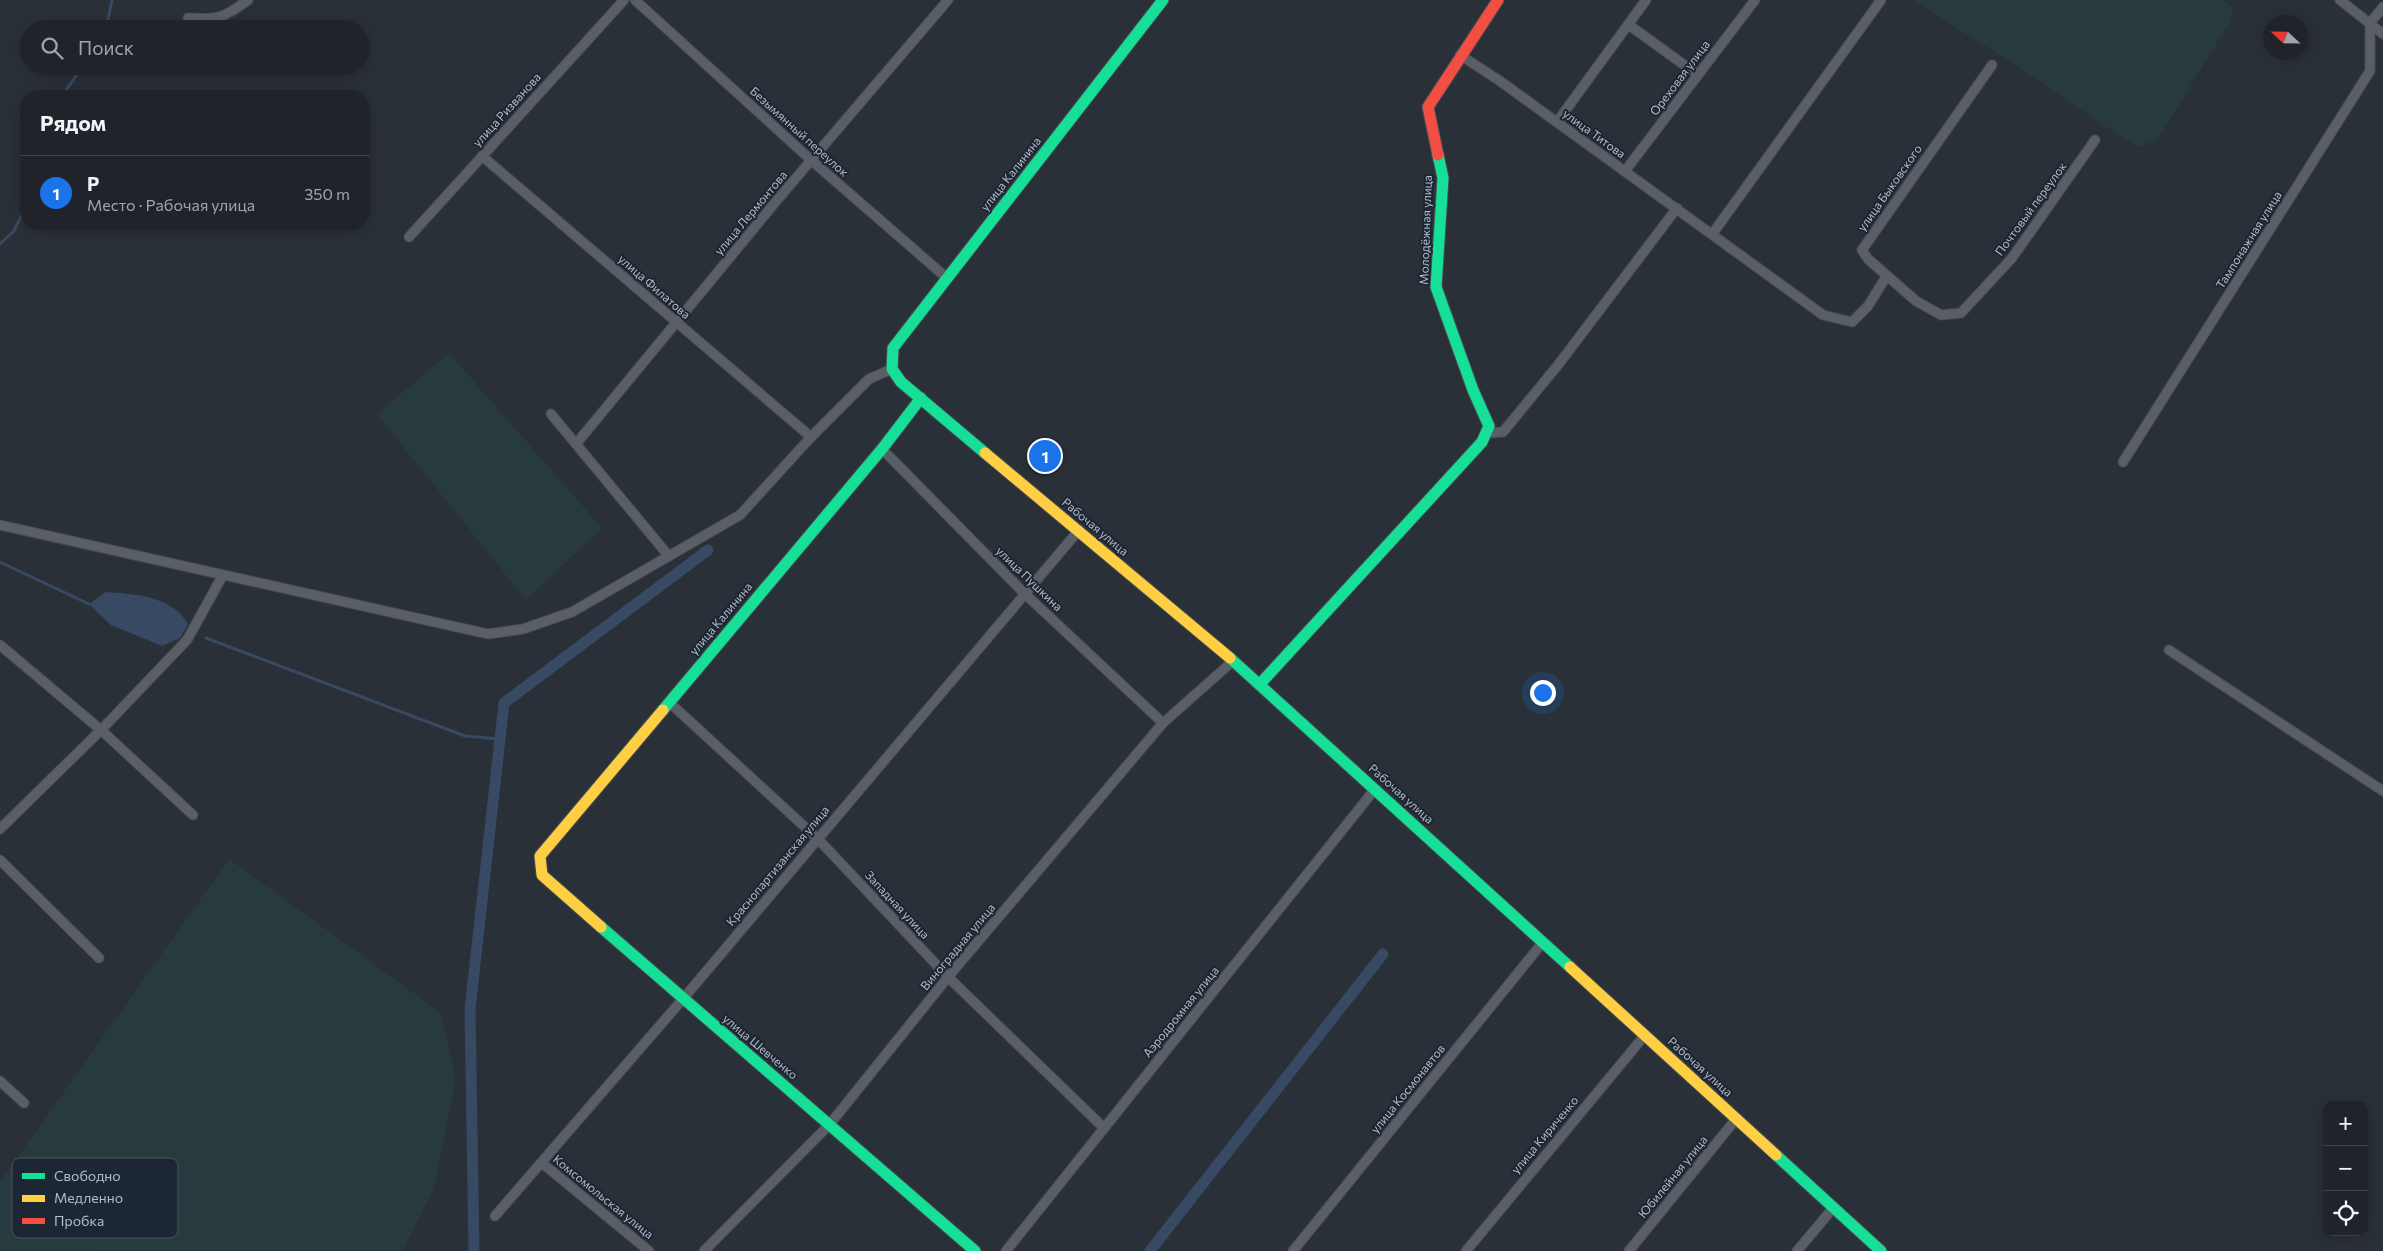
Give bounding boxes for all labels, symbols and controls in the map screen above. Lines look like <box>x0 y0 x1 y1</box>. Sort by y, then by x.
north arrow <box>2263 15 2308 60</box>
search box <box>20 20 370 75</box>
icon: search <box>38 34 66 62</box>
text: Поиск <box>78 36 134 59</box>
street label: Ореховая улица <box>1646 37 1712 118</box>
street label: улица Ризванова <box>469 70 543 149</box>
street label: Безымянный переулок <box>748 83 852 179</box>
street label: улица Титова <box>1561 106 1629 161</box>
text: Рядом <box>40 110 106 135</box>
street label: улица Калинина <box>977 134 1043 213</box>
street label: улица Быковского <box>1854 141 1924 233</box>
street label: Почтовый переулок <box>1992 158 2069 258</box>
street label: улица Лермонтова <box>711 168 789 257</box>
text: Р <box>87 172 99 195</box>
street label: Молодёжная улица <box>1416 175 1434 285</box>
text: 1 <box>52 184 60 203</box>
text: 350 m <box>304 184 350 203</box>
street label: Тампонажная улица <box>2212 188 2284 291</box>
text: Место · Рабочая улица <box>87 195 255 214</box>
street label: улица Филатова <box>616 251 693 321</box>
pin: 1 <box>1029 437 1061 475</box>
street label: Рабочая улица <box>1060 494 1132 558</box>
street label: улица Пушкина <box>994 543 1066 613</box>
street label: улица Калинина <box>686 579 755 657</box>
your location <box>1530 680 1556 706</box>
street label: Рабочая улица <box>1366 761 1437 826</box>
street label: Краснопартизанская улица <box>723 802 832 928</box>
street label: Западная улица <box>863 867 933 941</box>
street label: Виноградная улица <box>917 900 998 992</box>
street label: Аэродромная улица <box>1139 963 1221 1060</box>
street label: улица Шевченко <box>720 1011 801 1082</box>
street label: Рабочая улица <box>1665 1034 1736 1099</box>
street label: улица Космонавтов <box>1367 1041 1447 1136</box>
street label: улица Кириченко <box>1508 1093 1581 1176</box>
map controls <box>2323 1101 2368 1236</box>
button: + <box>2323 1101 2368 1146</box>
street label: Юбилейная улица <box>1635 1132 1710 1220</box>
button: − <box>2323 1146 2368 1191</box>
street label: Комсомольская улица <box>551 1151 657 1241</box>
legend <box>12 1158 178 1238</box>
text: Свободно <box>54 1167 121 1184</box>
text: Медленно <box>54 1189 123 1206</box>
button: locate <box>2323 1191 2368 1236</box>
text: Пробка <box>54 1212 104 1229</box>

